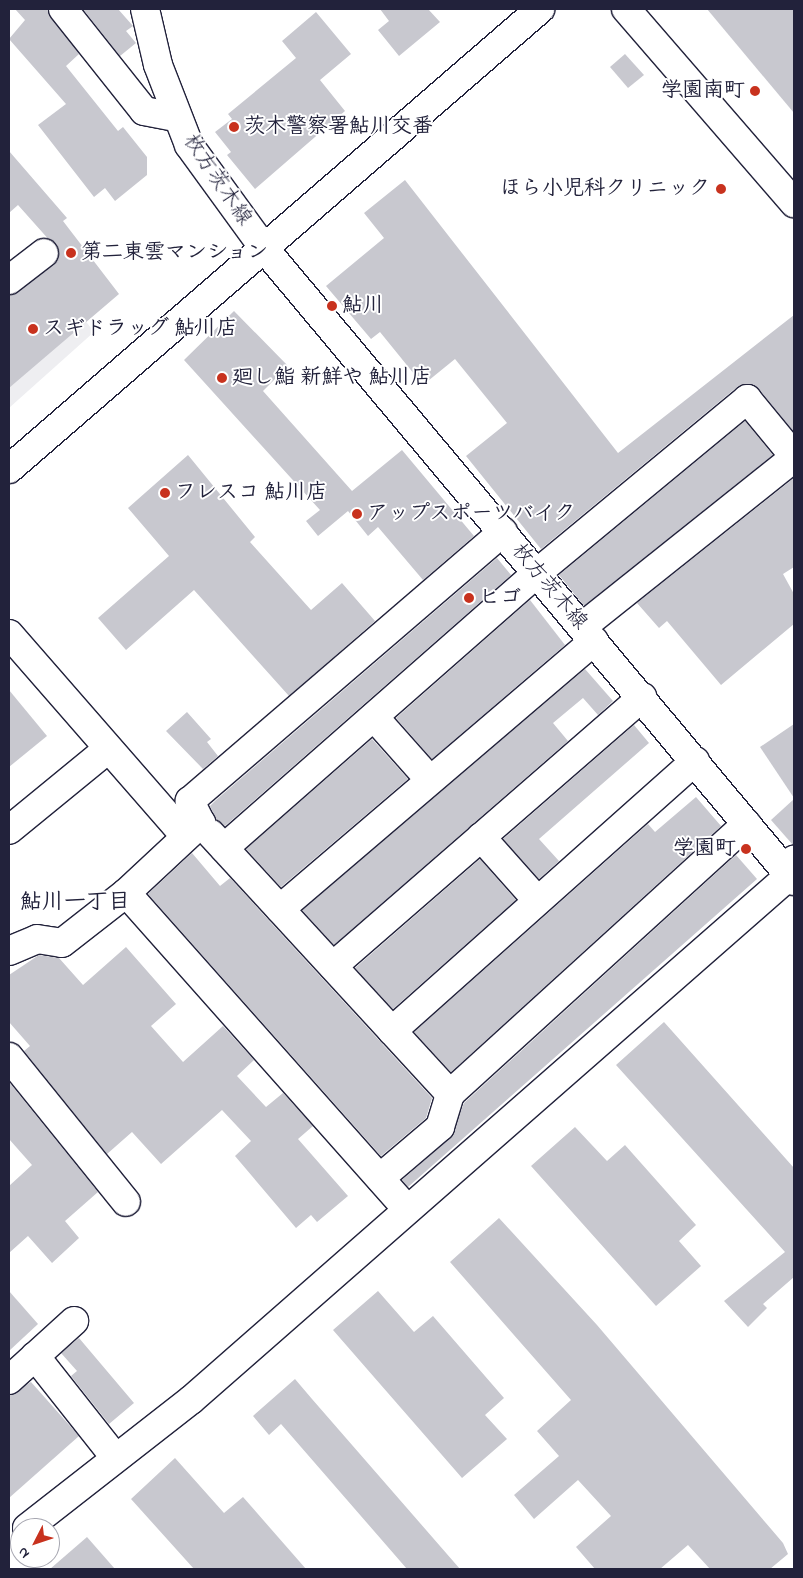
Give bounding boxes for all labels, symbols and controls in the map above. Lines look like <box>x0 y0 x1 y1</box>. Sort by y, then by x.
place label: 学園南町 <box>661 78 745 104</box>
marker: 学園南町 <box>749 85 761 97</box>
place label: 茨木警察署鮎川交番 <box>244 114 433 140</box>
marker: 茨木警察署鮎川交番 <box>228 121 240 133</box>
street label: 枚方茨木線 <box>177 129 257 231</box>
place label: ほら小児科クリニック <box>500 176 710 202</box>
marker: ほら小児科クリニック <box>714 182 728 196</box>
place label: 第二東雲マンション <box>81 240 270 266</box>
marker: 第二東雲マンション <box>65 247 77 259</box>
place label: 鮎川 <box>342 293 384 319</box>
marker: 鮎川 <box>326 300 338 312</box>
place label: スギドラッグ 鮎川店 <box>43 316 237 342</box>
marker: スギドラッグ 鮎川店 <box>27 323 39 335</box>
place label: 廻し鮨 新鮮や 鮎川店 <box>232 365 431 391</box>
marker: 廻し鮨 新鮮や 鮎川店 <box>216 372 228 384</box>
place label: フレスコ 鮎川店 <box>175 480 327 506</box>
marker: フレスコ 鮎川店 <box>159 487 171 499</box>
place label: アップスポーツバイク <box>367 501 577 527</box>
marker: アップスポーツバイク <box>351 508 363 520</box>
street label: 枚方茨木線 <box>506 539 592 635</box>
place label: ヒゴ <box>479 585 521 611</box>
marker: ヒゴ <box>463 592 475 604</box>
place label: 学園町 <box>673 836 736 862</box>
marker: 学園町 <box>740 843 752 855</box>
district label: 鮎川一丁目 <box>20 891 130 917</box>
north arrow <box>10 1518 60 1568</box>
text: N <box>13 1542 35 1563</box>

